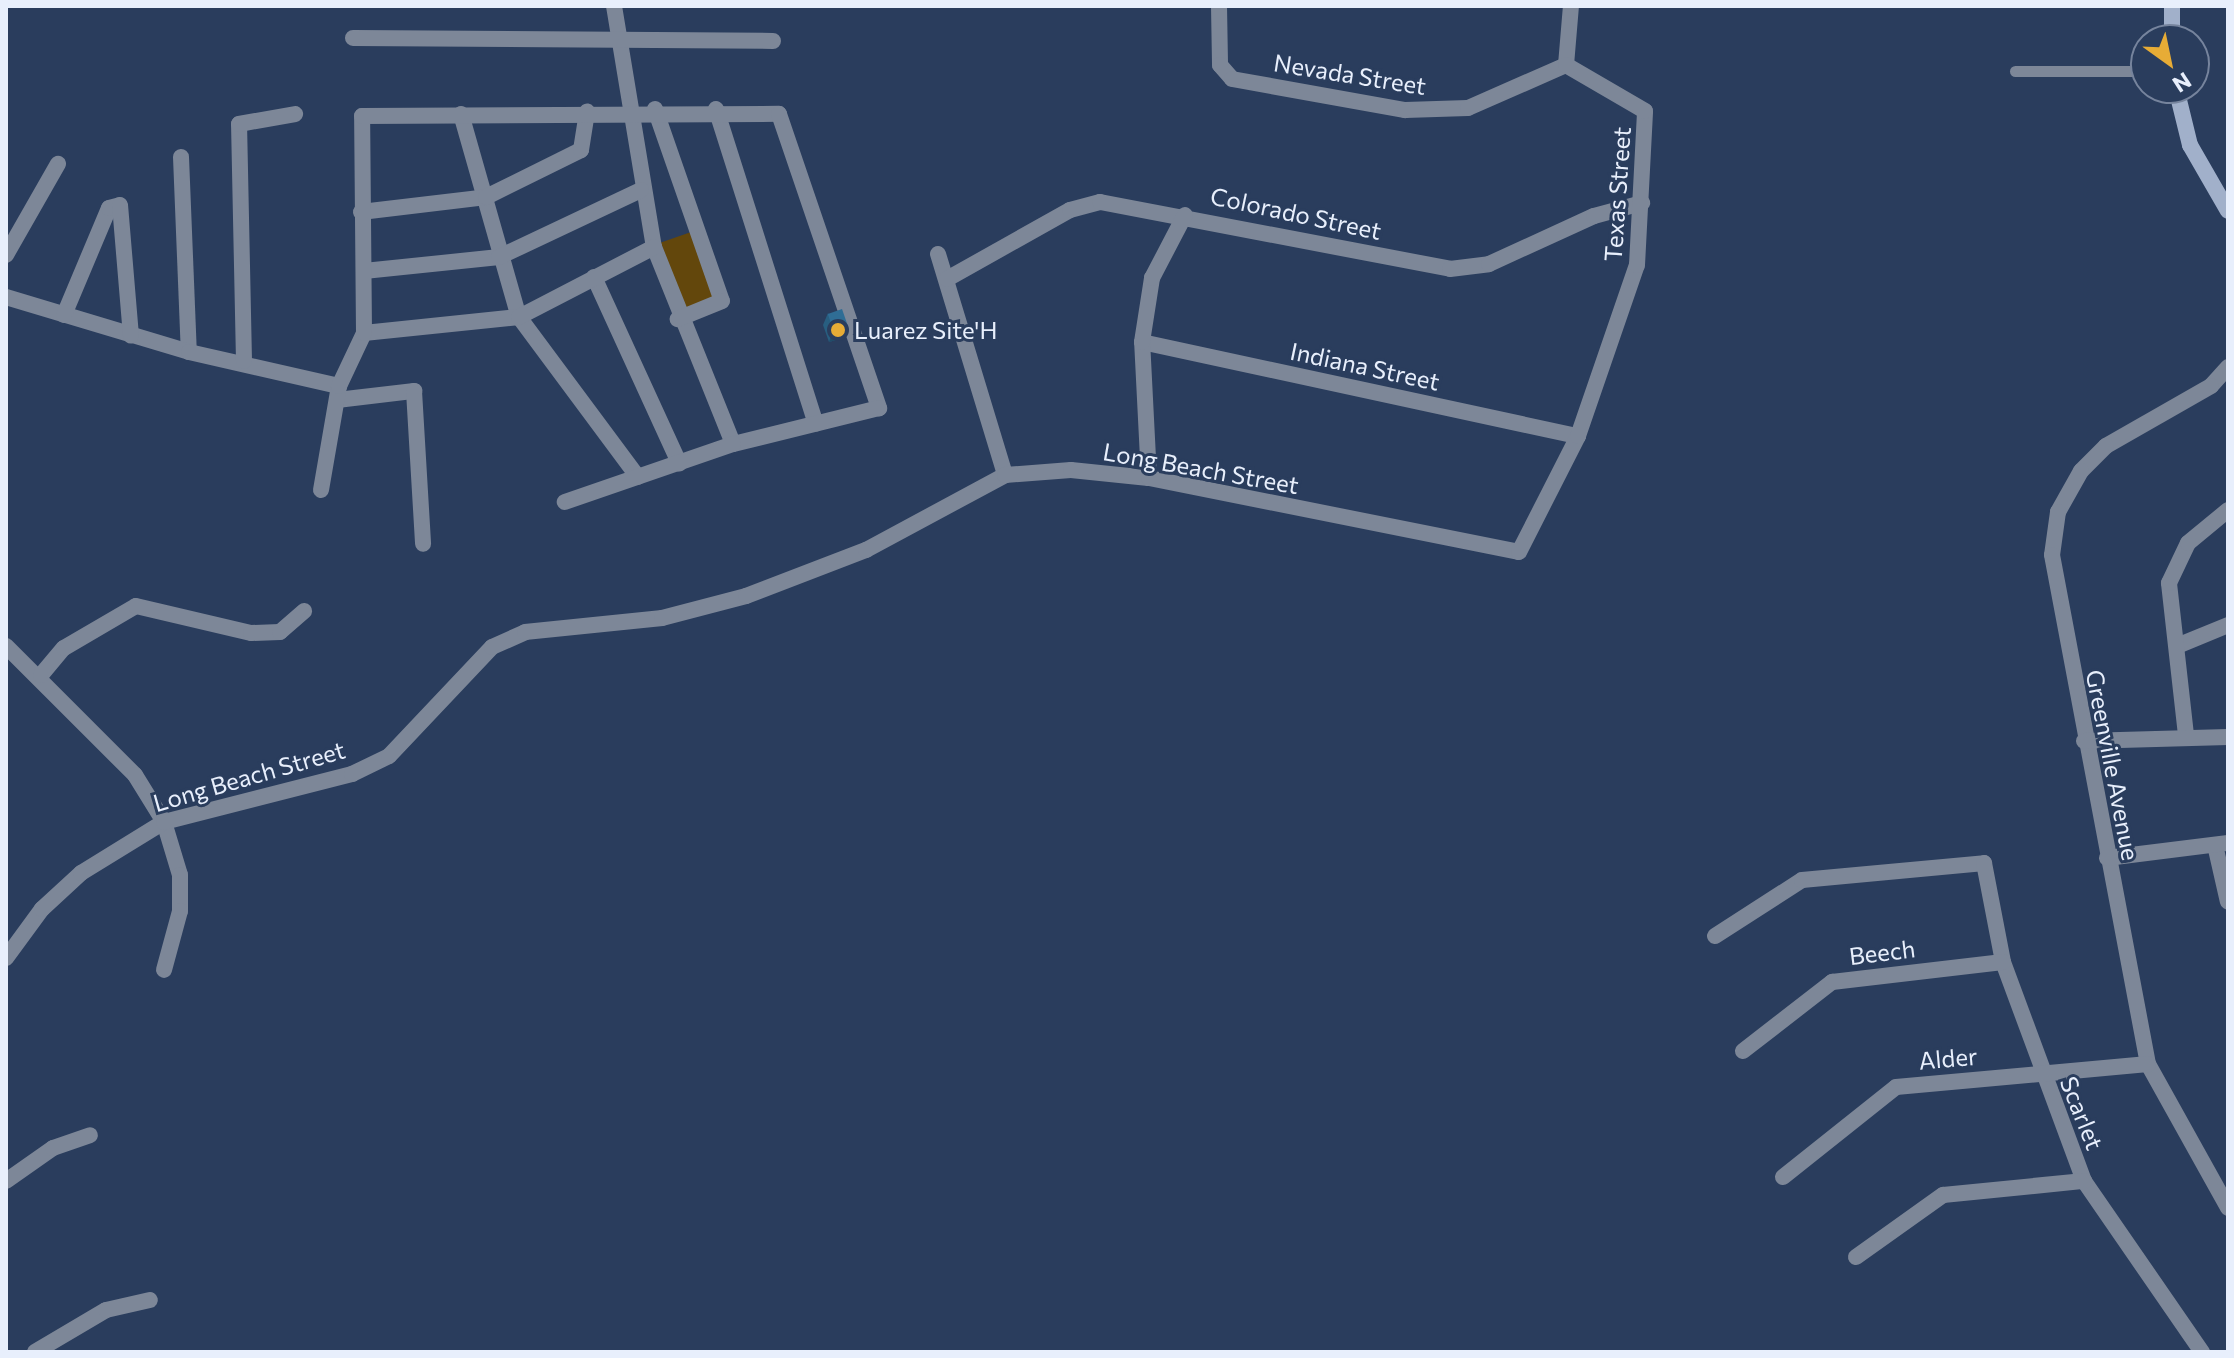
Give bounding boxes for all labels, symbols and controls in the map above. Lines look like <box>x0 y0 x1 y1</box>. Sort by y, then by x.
north arrow <box>2130 24 2210 104</box>
street label: Nevada Street <box>1272 48 1428 100</box>
text: N <box>2168 67 2197 99</box>
street label: Texas Street <box>1598 126 1636 262</box>
street label: Colorado Street <box>1208 181 1384 245</box>
place label: Luarez Site'H <box>854 316 997 344</box>
marker: Luarez Site'H <box>829 321 847 339</box>
street label: Indiana Street <box>1288 336 1442 396</box>
street label: Long Beach Street <box>1101 437 1301 499</box>
street label: Greenville Avenue <box>2080 667 2146 863</box>
street label: Long Beach Street <box>150 735 348 817</box>
street label: Beech <box>1847 934 1917 970</box>
street label: Alder <box>1917 1041 1979 1075</box>
street label: Scarlet <box>2054 1072 2110 1154</box>

